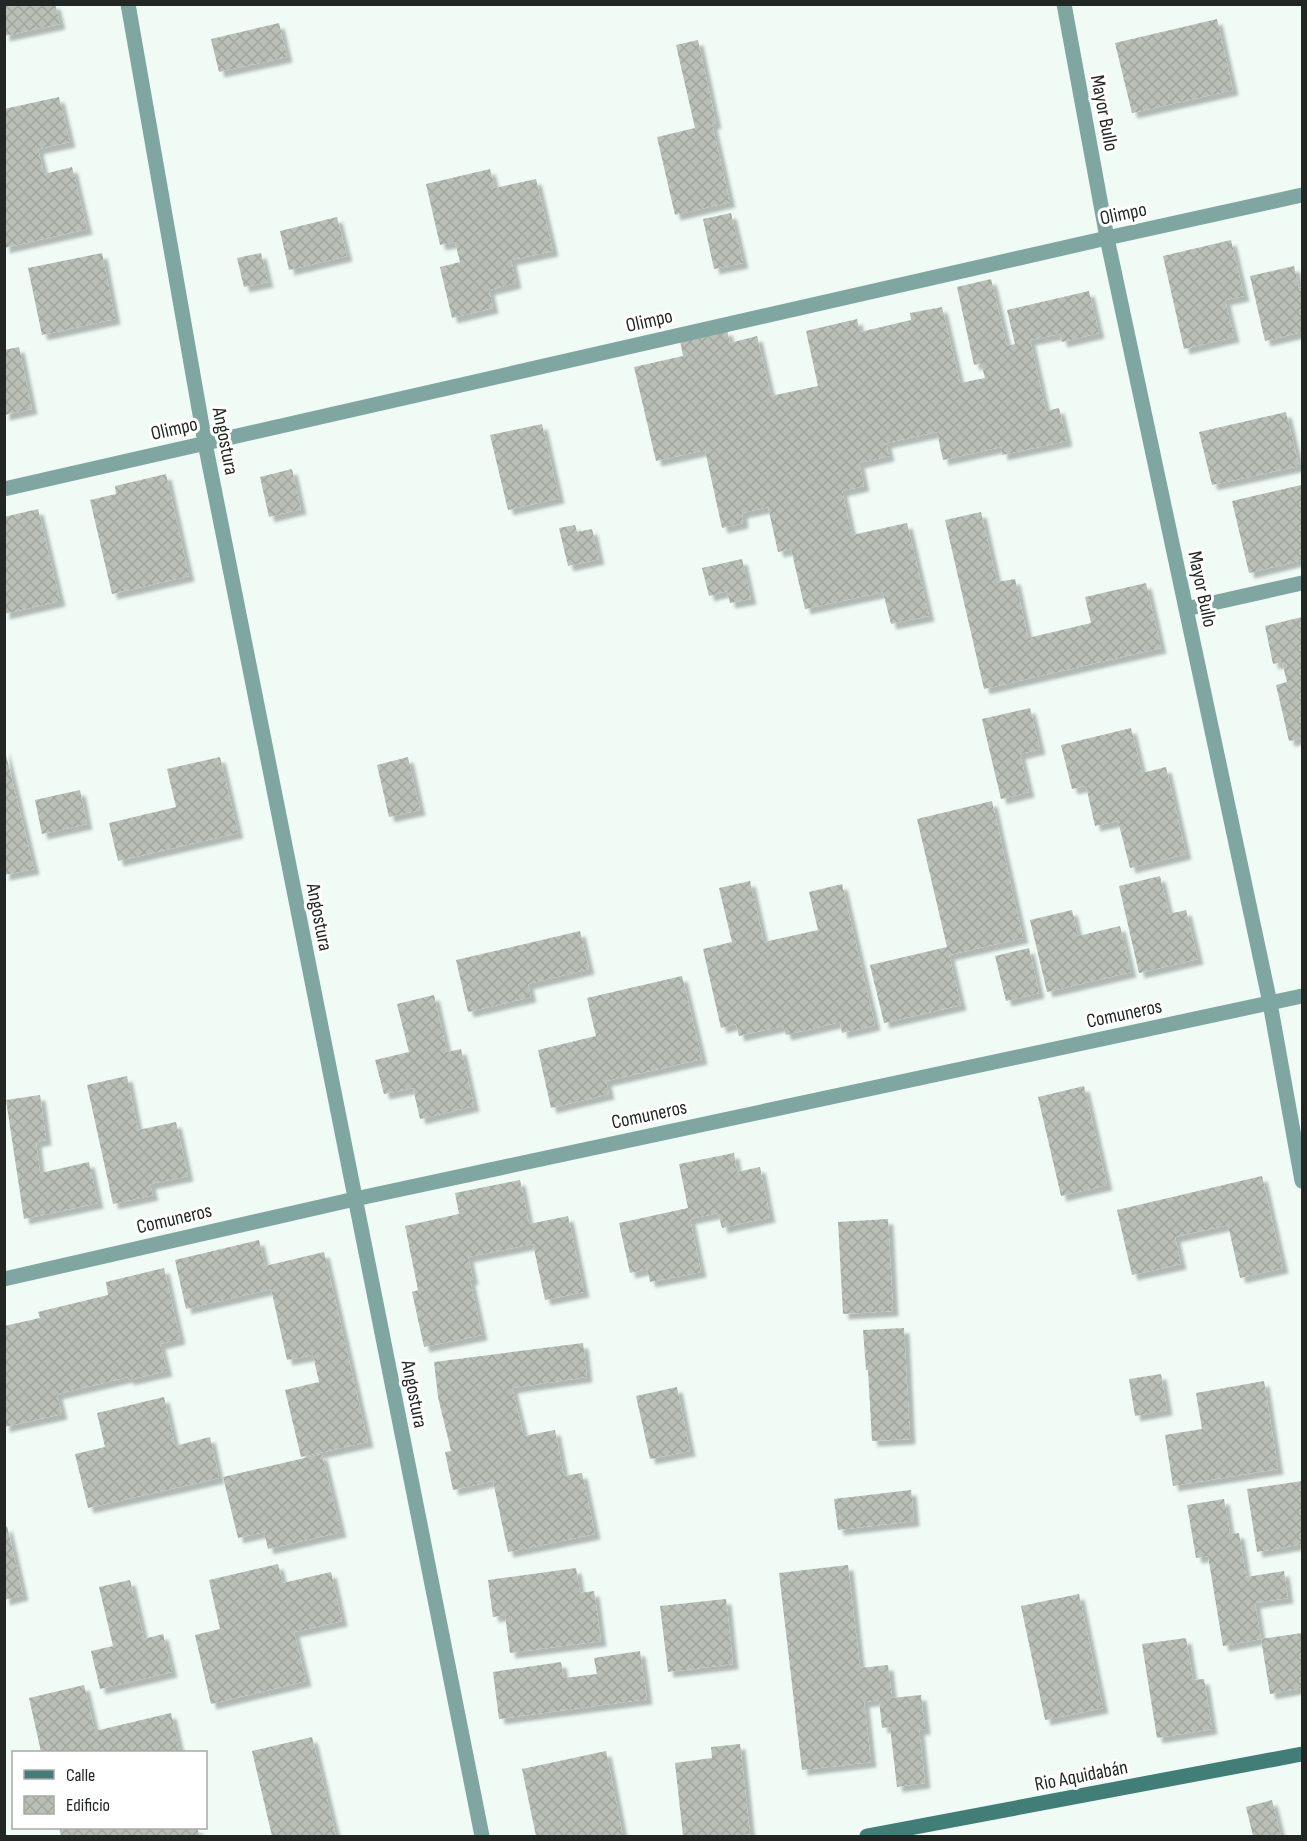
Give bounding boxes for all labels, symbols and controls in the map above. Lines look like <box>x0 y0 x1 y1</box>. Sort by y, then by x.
street label: Mayor Bullo <box>1085 73 1123 153</box>
street label: Olimpo <box>1098 197 1149 231</box>
street label: Olimpo <box>624 304 675 338</box>
street label: Angostura <box>207 404 243 477</box>
street label: Olimpo <box>149 412 200 446</box>
street label: Mayor Bullo <box>1182 549 1222 629</box>
street label: Angostura <box>301 880 337 953</box>
street label: Comuneros <box>1084 994 1164 1034</box>
street label: Comuneros <box>609 1095 689 1135</box>
street label: Comuneros <box>134 1199 214 1239</box>
street label: Angostura <box>396 1357 432 1430</box>
legend <box>12 1751 207 1829</box>
street label: Rio Aquidabán <box>1033 1755 1130 1797</box>
text: Calle <box>66 1765 95 1786</box>
text: Edificio <box>66 1795 110 1816</box>

